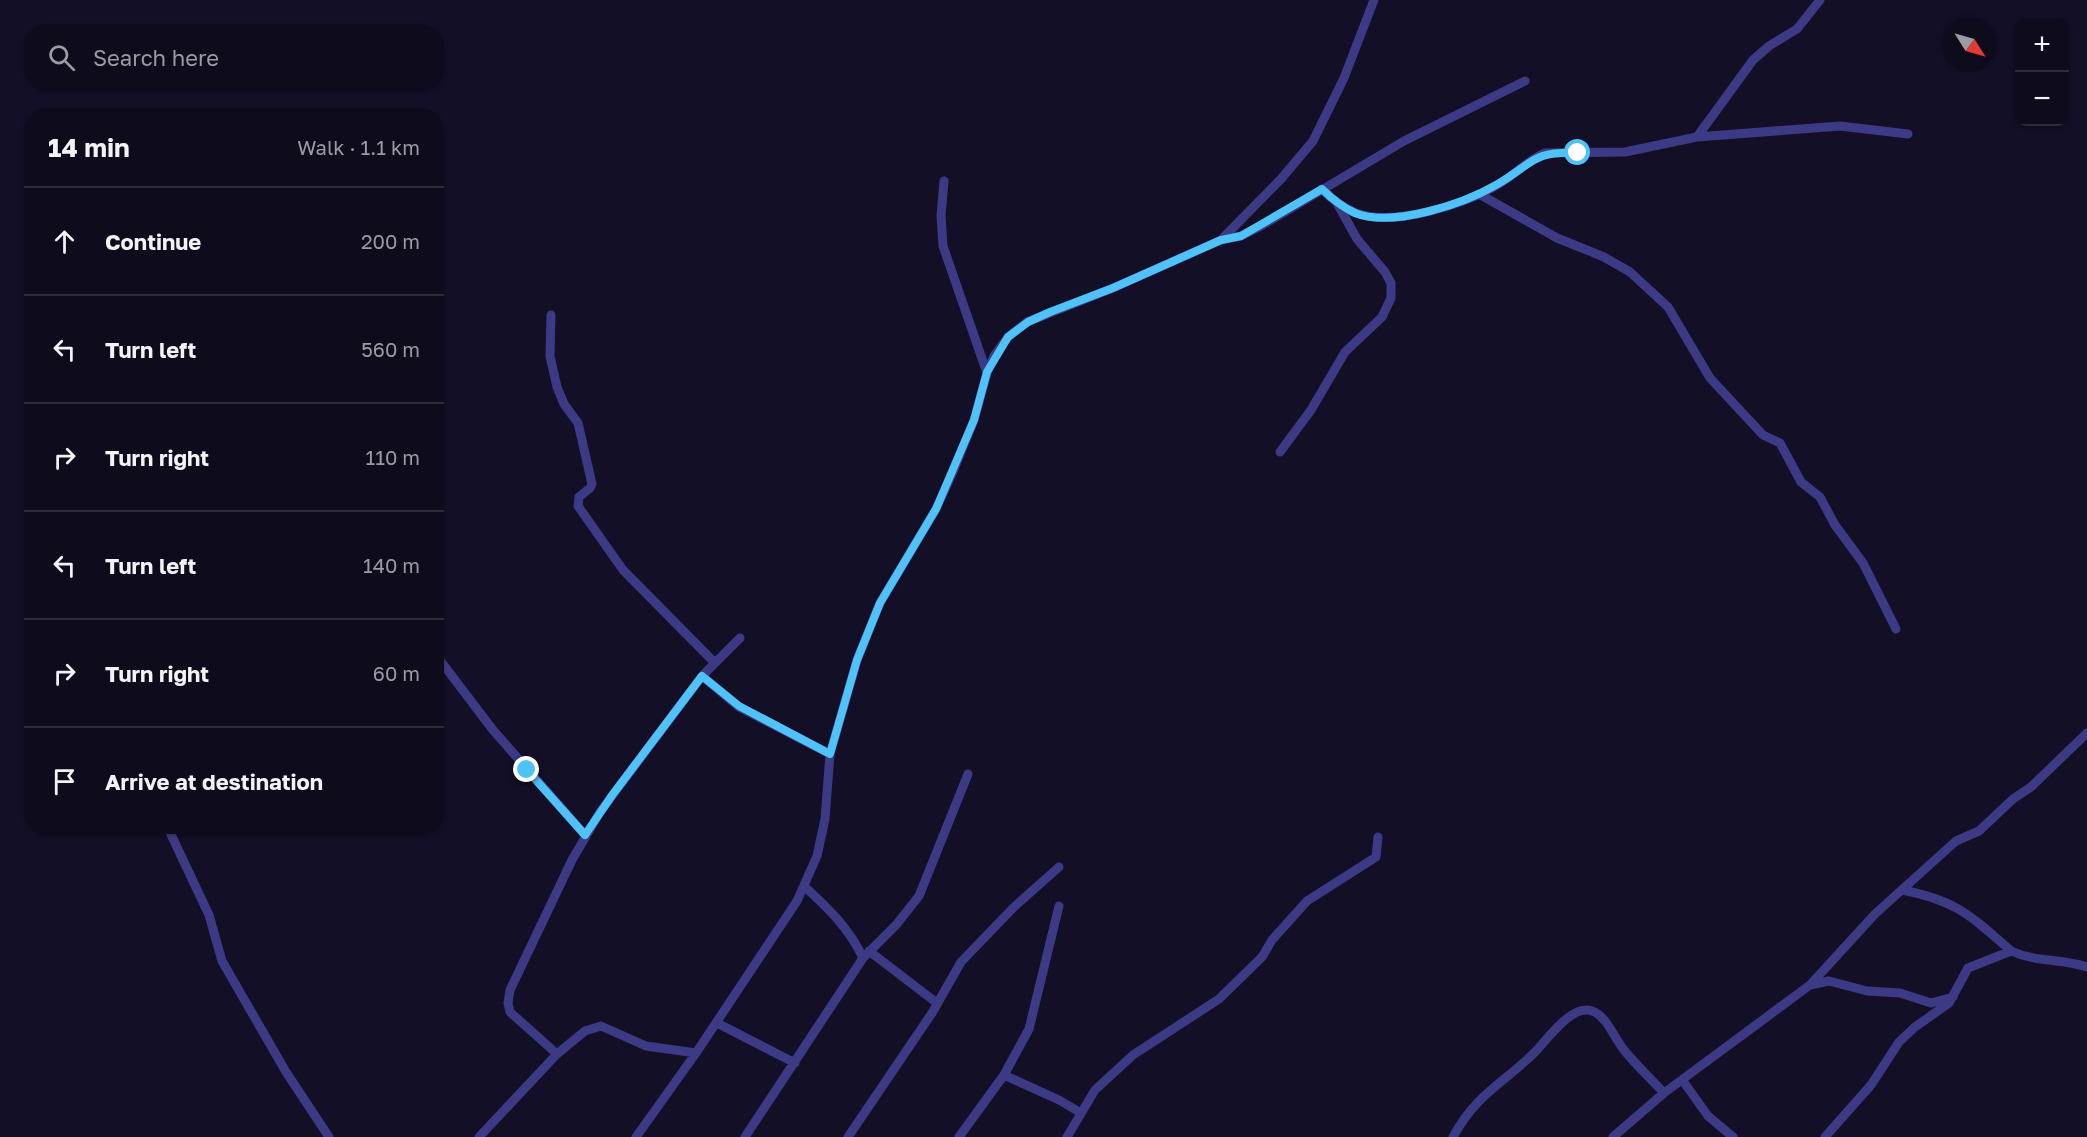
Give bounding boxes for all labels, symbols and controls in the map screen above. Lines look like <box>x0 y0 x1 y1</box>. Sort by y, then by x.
north arrow <box>1943 18 1997 72</box>
map controls <box>2015 18 2069 126</box>
button: + <box>2015 18 2069 72</box>
search box <box>24 24 444 90</box>
icon: search <box>45 41 78 74</box>
text: Search here <box>93 44 219 71</box>
button: − <box>2015 72 2069 126</box>
text: 14 min <box>48 132 130 163</box>
text: Walk · 1.1 km <box>297 135 420 159</box>
route start <box>1564 139 1590 165</box>
icon: ahead <box>48 225 81 258</box>
text: Continue <box>105 228 201 255</box>
text: 200 m <box>361 229 420 253</box>
icon: left <box>48 333 81 366</box>
text: Turn left <box>105 336 196 363</box>
text: 560 m <box>361 337 420 361</box>
icon: right <box>48 441 81 474</box>
text: Turn right <box>105 444 209 471</box>
text: 110 m <box>366 445 420 469</box>
icon: left <box>48 549 81 582</box>
text: Turn left <box>105 552 196 579</box>
text: 140 m <box>363 553 420 577</box>
icon: right <box>48 657 81 690</box>
text: Turn right <box>105 660 209 687</box>
text: 60 m <box>373 661 420 685</box>
route end <box>513 756 539 782</box>
icon: arrive <box>48 765 81 798</box>
text: Arrive at destination <box>105 768 323 795</box>

